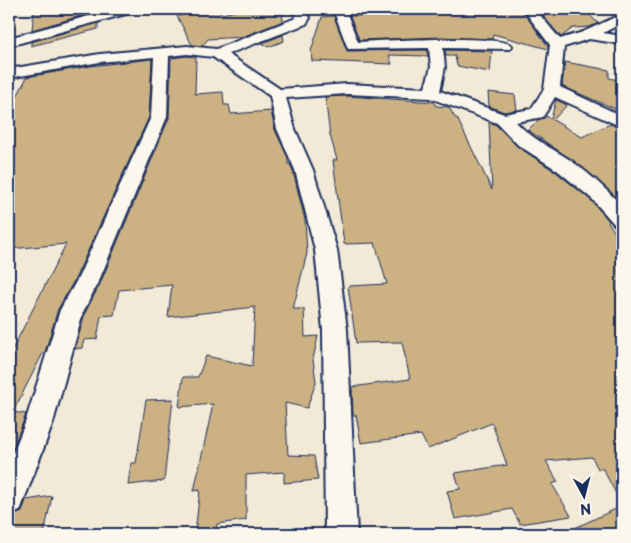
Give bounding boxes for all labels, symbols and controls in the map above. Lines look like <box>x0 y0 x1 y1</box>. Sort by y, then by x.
north arrow <box>558 470 608 520</box>
text: N <box>579 498 592 520</box>

